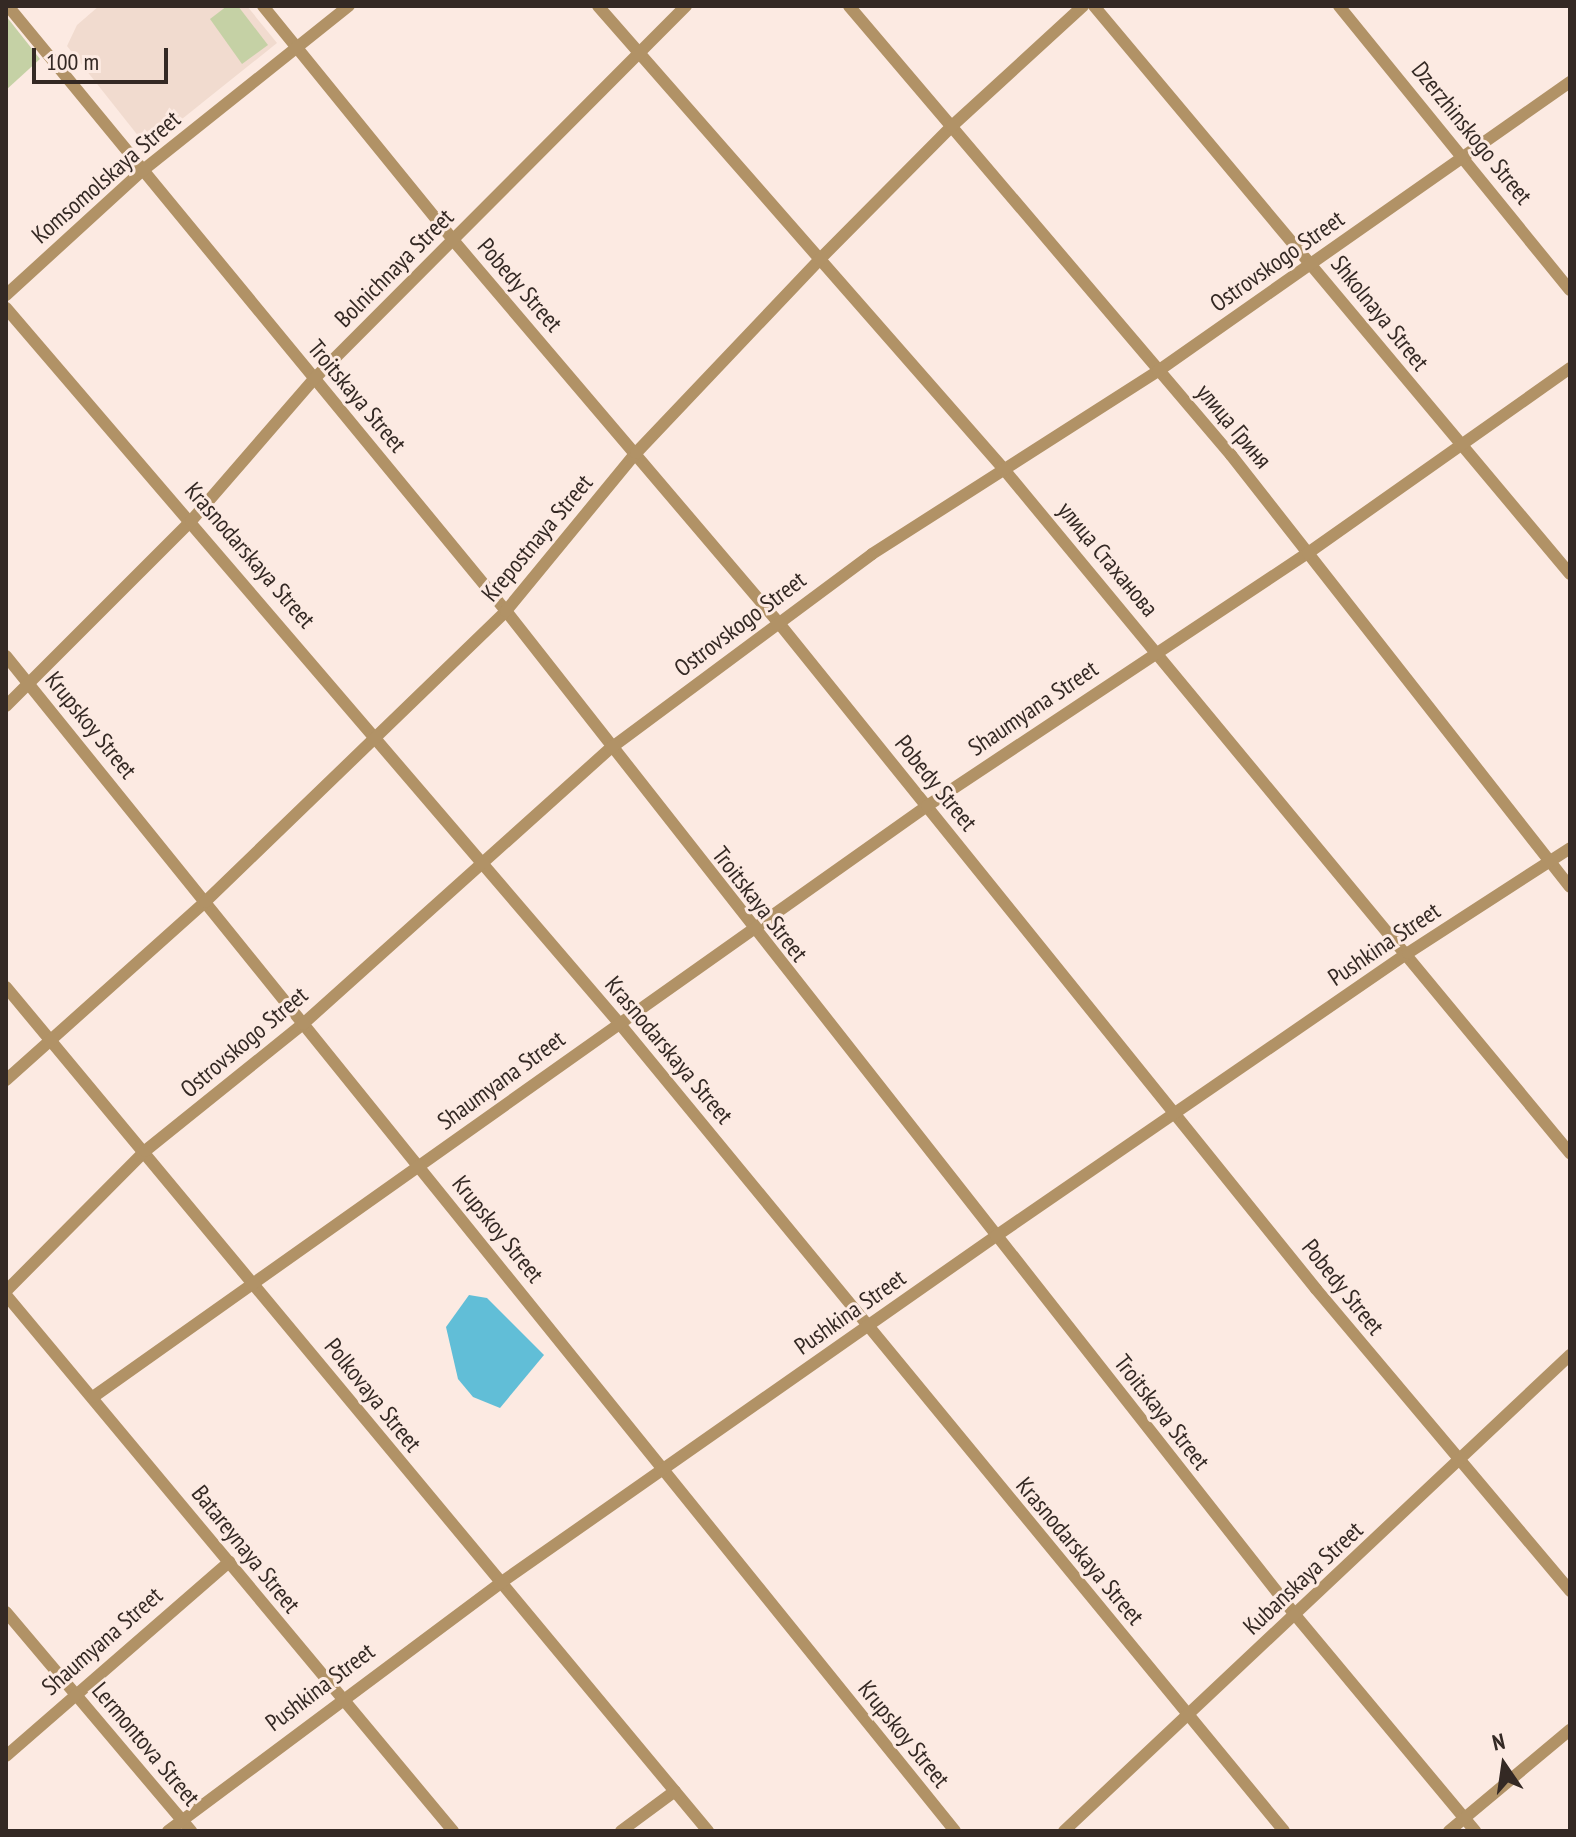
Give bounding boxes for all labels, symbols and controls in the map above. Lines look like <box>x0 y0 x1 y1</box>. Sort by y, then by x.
scale bar <box>36 32 172 82</box>
text: 100 m <box>46 46 99 77</box>
street label: Dzerzhinskogo Street <box>1406 56 1538 210</box>
street label: Komsomolskaya Street <box>26 105 186 249</box>
street label: Bolnichnaya Street <box>329 203 459 333</box>
street label: Ostrovskogo Street <box>1204 204 1350 318</box>
street label: Pobedy Street <box>471 232 569 338</box>
street label: Shkolnaya Street <box>1325 250 1435 376</box>
street label: Troitskaya Street <box>302 334 412 458</box>
street label: улица Гриня <box>1190 378 1278 474</box>
street label: Krepostnaya Street <box>476 469 598 607</box>
street label: Krasnodarskaya Street <box>179 476 321 634</box>
street label: улица Стаханова <box>1052 496 1164 622</box>
street label: Ostrovskogo Street <box>669 565 811 683</box>
street label: Shaumyana Street <box>963 654 1103 762</box>
street label: Krupskoy Street <box>39 665 143 785</box>
street label: Pobedy Street <box>889 729 983 837</box>
street label: Troitskaya Street <box>706 841 814 967</box>
street label: Pushkina Street <box>1323 896 1445 992</box>
street label: Krasnodarskaya Street <box>599 970 739 1130</box>
street label: Ostrovskogo Street <box>175 981 313 1103</box>
street label: Shaumyana Street <box>432 1024 570 1136</box>
street label: Krupskoy Street <box>446 1169 550 1289</box>
street label: Pobedy Street <box>1296 1233 1390 1341</box>
street label: Pushkina Street <box>789 1263 911 1361</box>
street label: Polkovaya Street <box>319 1332 427 1458</box>
street label: Troitskaya Street <box>1108 1349 1216 1475</box>
street label: Krasnodarskaya Street <box>1010 1471 1150 1631</box>
street label: Batareynaya Street <box>186 1479 306 1619</box>
street label: Kubanskaya Street <box>1237 1515 1369 1641</box>
street label: Shaumyana Street <box>36 1581 168 1701</box>
street label: Pushkina Street <box>260 1637 380 1737</box>
street label: Krupskoy Street <box>852 1674 956 1794</box>
street label: Lermontova Street <box>86 1676 206 1812</box>
north arrow <box>1464 1725 1544 1805</box>
text: N <box>1490 1727 1508 1757</box>

